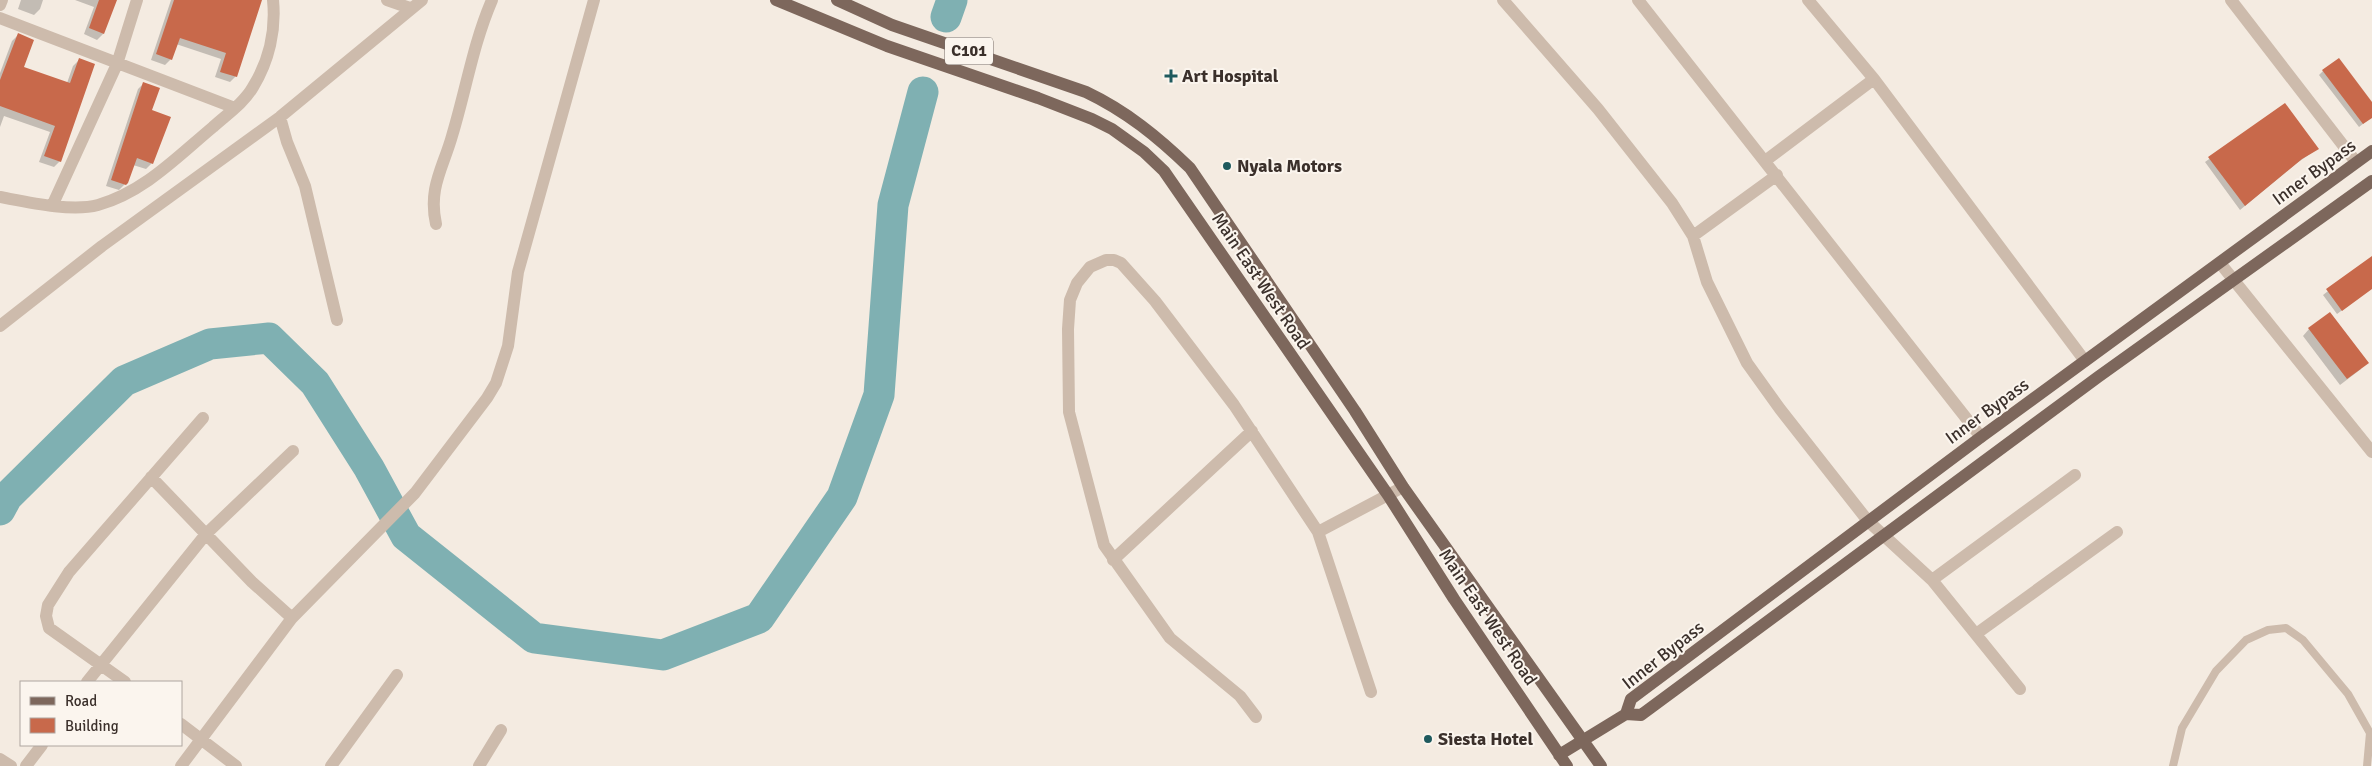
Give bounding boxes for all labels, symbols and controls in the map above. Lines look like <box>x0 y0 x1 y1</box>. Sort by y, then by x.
road number: C101 <box>945 37 993 64</box>
place label: Art Hospital <box>1182 65 1279 87</box>
marker: Art Hospital <box>1164 69 1178 83</box>
street label: Inner Bypass <box>2268 134 2360 210</box>
place label: Nyala Motors <box>1237 155 1342 177</box>
marker: Nyala Motors <box>1221 160 1233 172</box>
street label: Main East West Road <box>1207 209 1315 353</box>
street label: Inner Bypass <box>1941 373 2033 449</box>
street label: Main East West Road <box>1434 545 1542 689</box>
street label: Inner Bypass <box>1618 616 1708 694</box>
legend <box>20 681 182 746</box>
text: Road <box>65 692 97 710</box>
text: Building <box>65 717 119 735</box>
place label: Siesta Hotel <box>1438 728 1534 750</box>
marker: Siesta Hotel <box>1422 733 1434 745</box>

